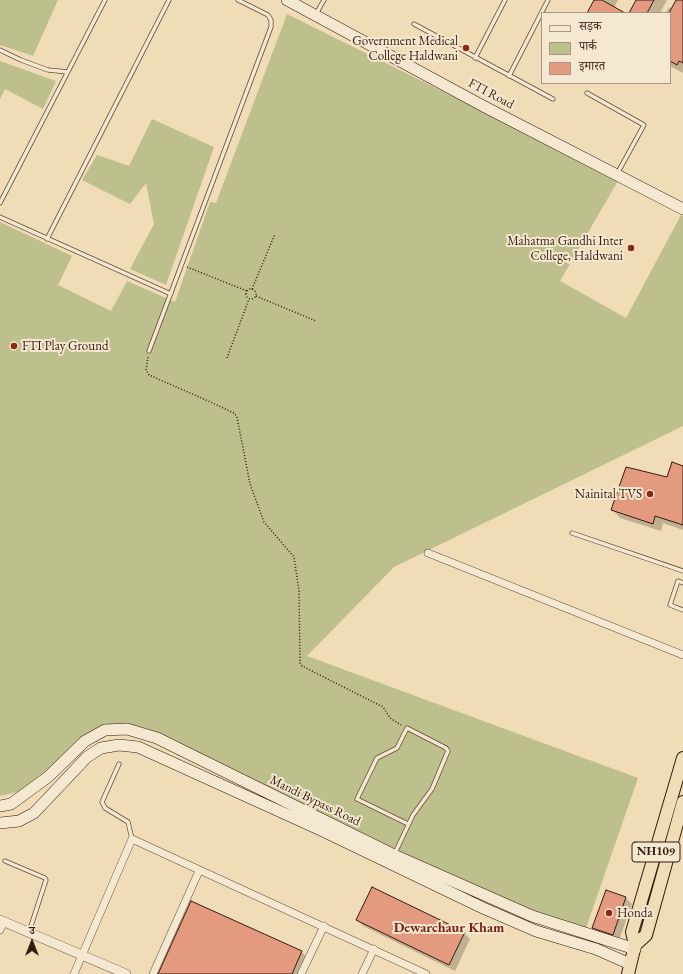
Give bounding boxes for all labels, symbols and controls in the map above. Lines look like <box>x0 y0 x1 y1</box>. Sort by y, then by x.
legend <box>541 12 671 84</box>
text: सड़क <box>579 18 602 34</box>
place label: Government Medical College Haldwani <box>352 33 458 64</box>
text: पार्क <box>579 38 597 54</box>
marker: Government Medical College Haldwani <box>461 43 471 53</box>
text: इमारत <box>579 58 605 74</box>
street label: FTI Road <box>465 75 517 113</box>
place label: Mahatma Gandhi Inter College, Haldwani <box>507 233 623 264</box>
marker: Mahatma Gandhi Inter College, Haldwani <box>626 243 636 253</box>
place label: FTI Play Ground <box>22 338 109 354</box>
marker: FTI Play Ground <box>9 341 19 351</box>
place label: Nainital TVS <box>575 486 642 502</box>
marker: Nainital TVS <box>645 489 655 499</box>
street label: Mandi Bypass Road <box>267 772 363 830</box>
road number: NH109 <box>632 842 680 862</box>
place label: Honda <box>617 905 653 921</box>
marker: Honda <box>604 908 614 918</box>
district label: Dewarchaur Kham <box>394 920 504 936</box>
north arrow <box>12 922 52 962</box>
text: उ <box>29 923 35 937</box>

